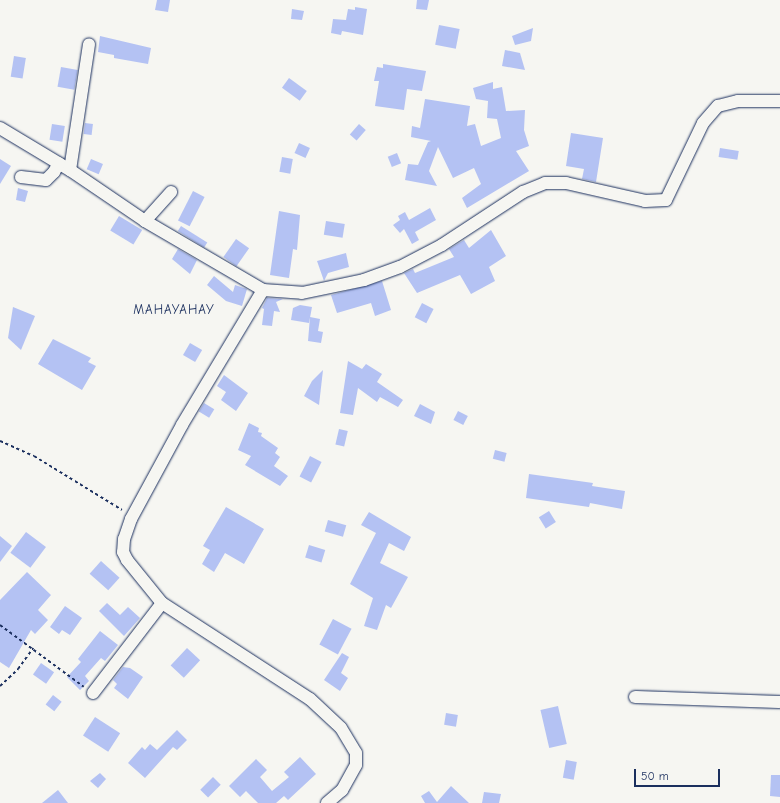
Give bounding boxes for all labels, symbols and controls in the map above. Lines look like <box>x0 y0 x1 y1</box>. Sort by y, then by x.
district label: MAHAYAHAY <box>133 302 215 318</box>
scale bar <box>636 761 722 787</box>
text: 50 m <box>641 769 669 783</box>

